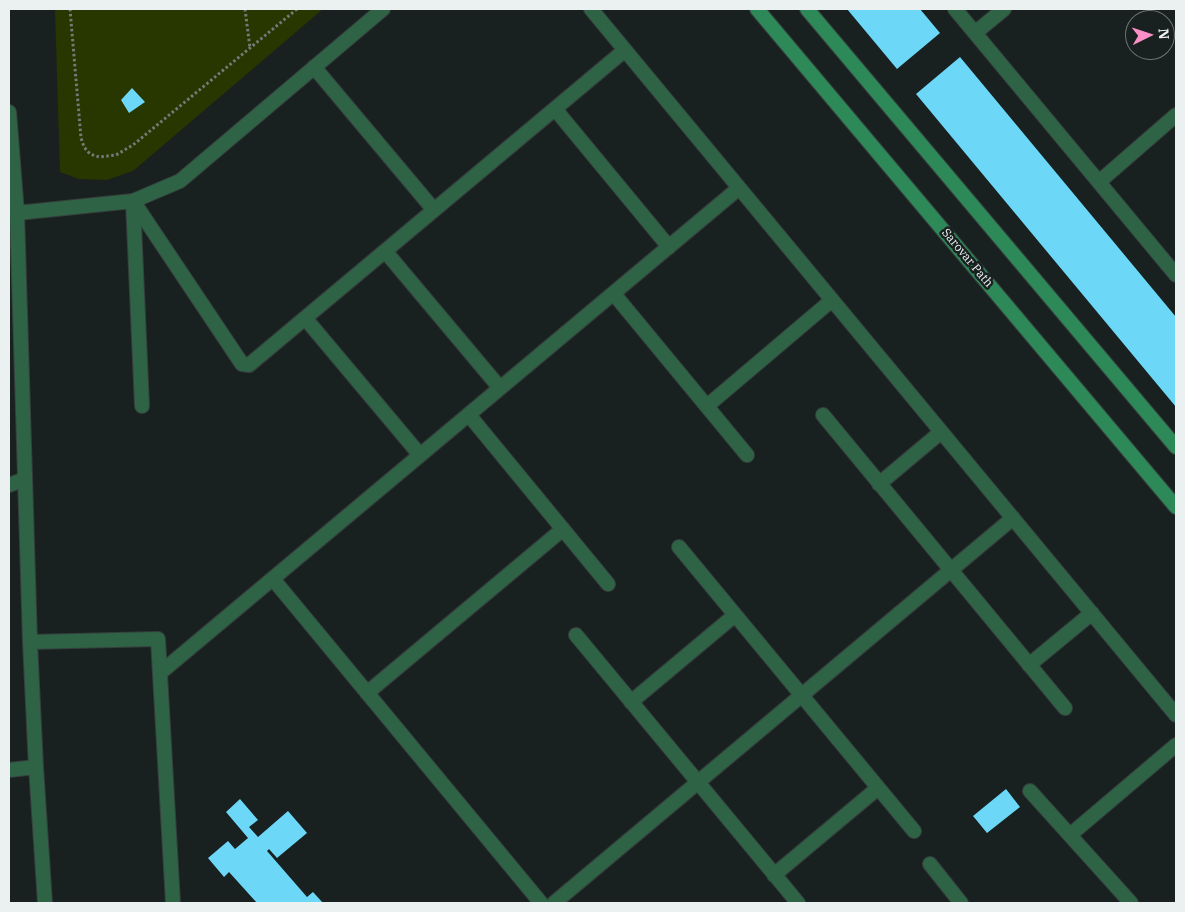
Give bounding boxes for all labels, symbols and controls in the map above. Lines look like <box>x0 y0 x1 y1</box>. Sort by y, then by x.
north arrow <box>1125 10 1175 60</box>
text: N <box>1155 28 1173 40</box>
street label: Sarovar Path <box>938 226 996 290</box>

